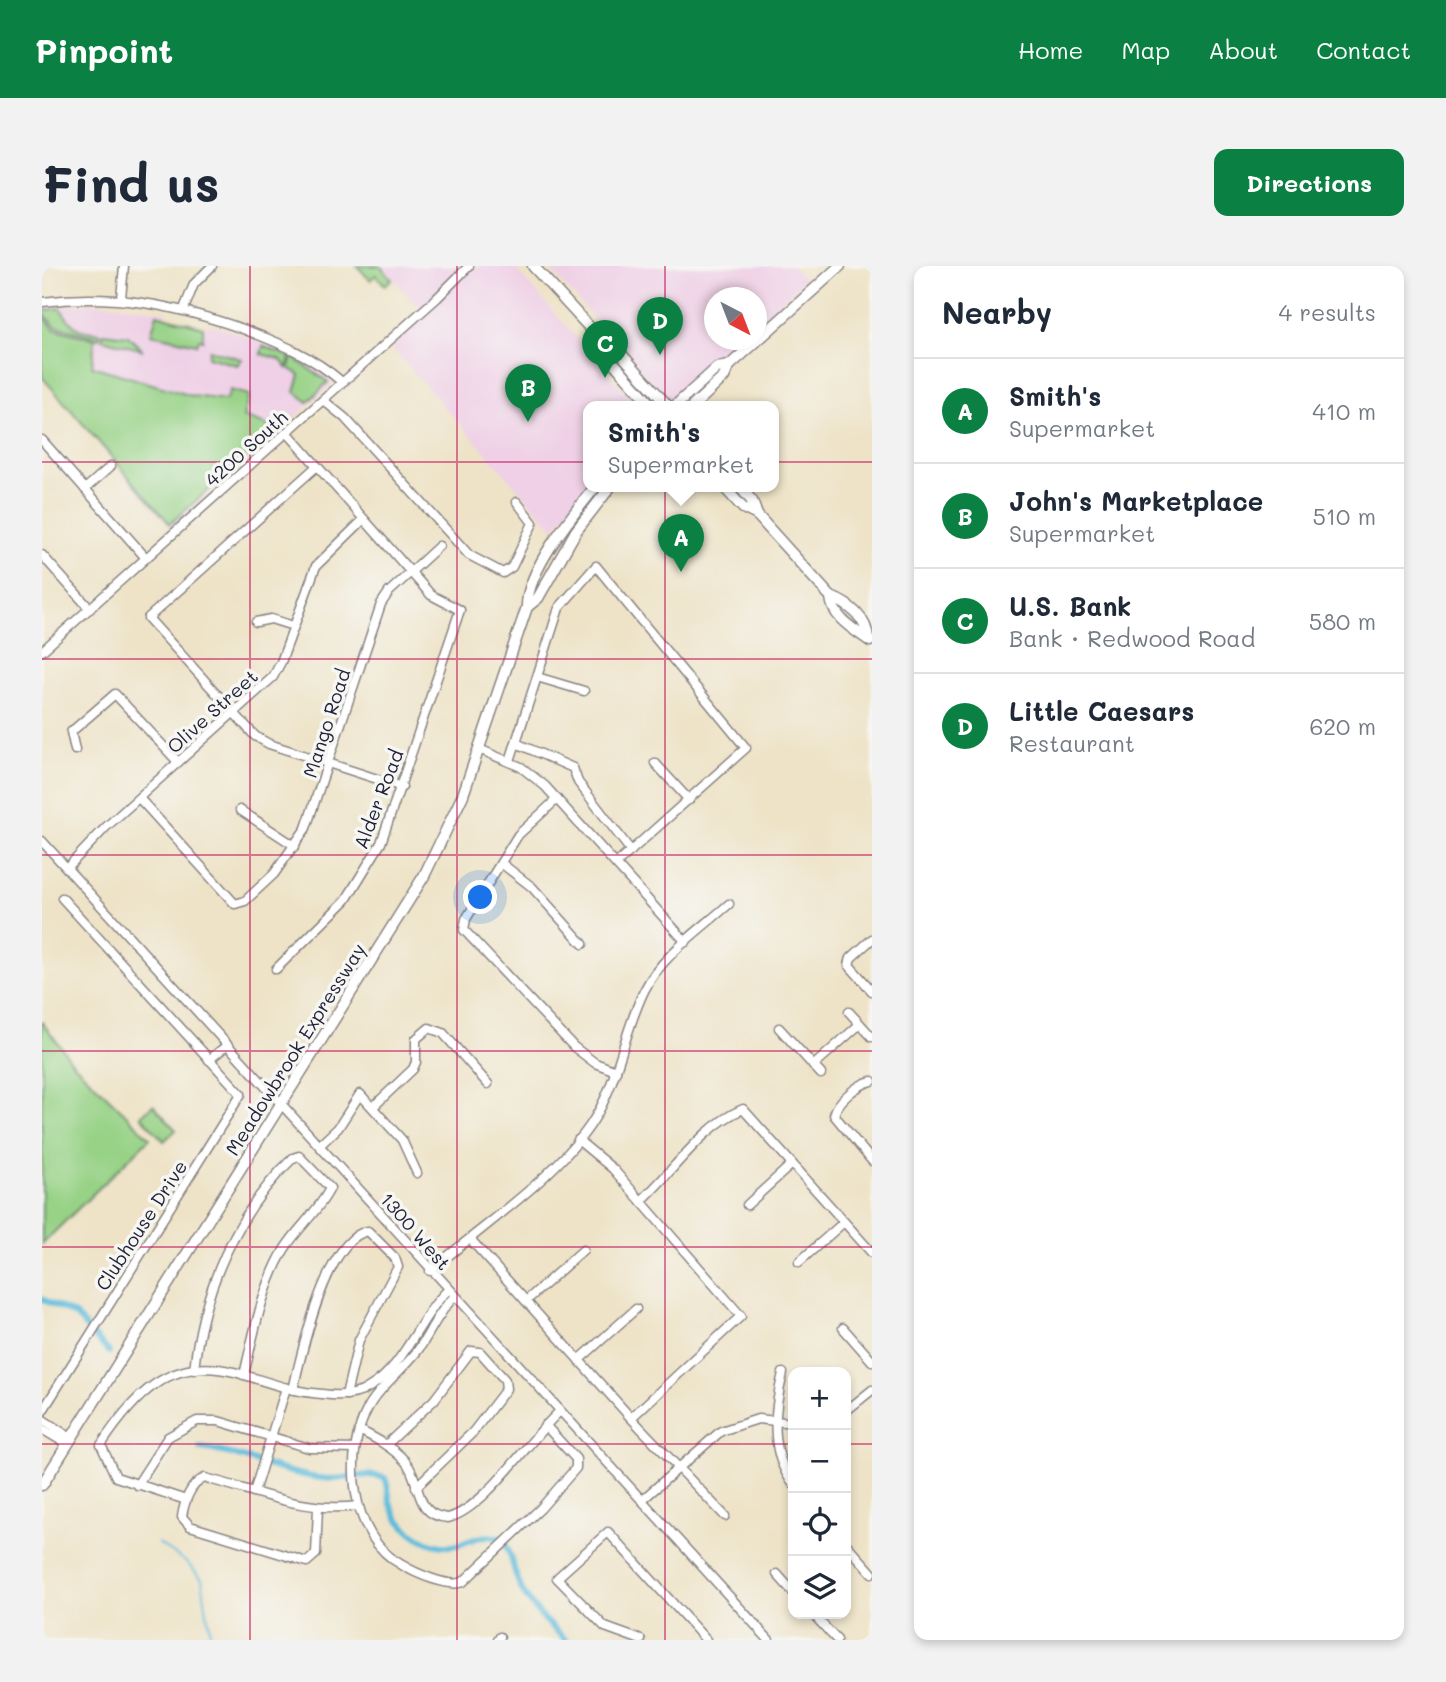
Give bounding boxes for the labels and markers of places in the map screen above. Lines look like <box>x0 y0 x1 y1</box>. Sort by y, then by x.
pin: D <box>637 297 683 355</box>
pin: C <box>582 320 628 378</box>
pin: B <box>505 364 551 422</box>
pin: A <box>658 514 704 572</box>

